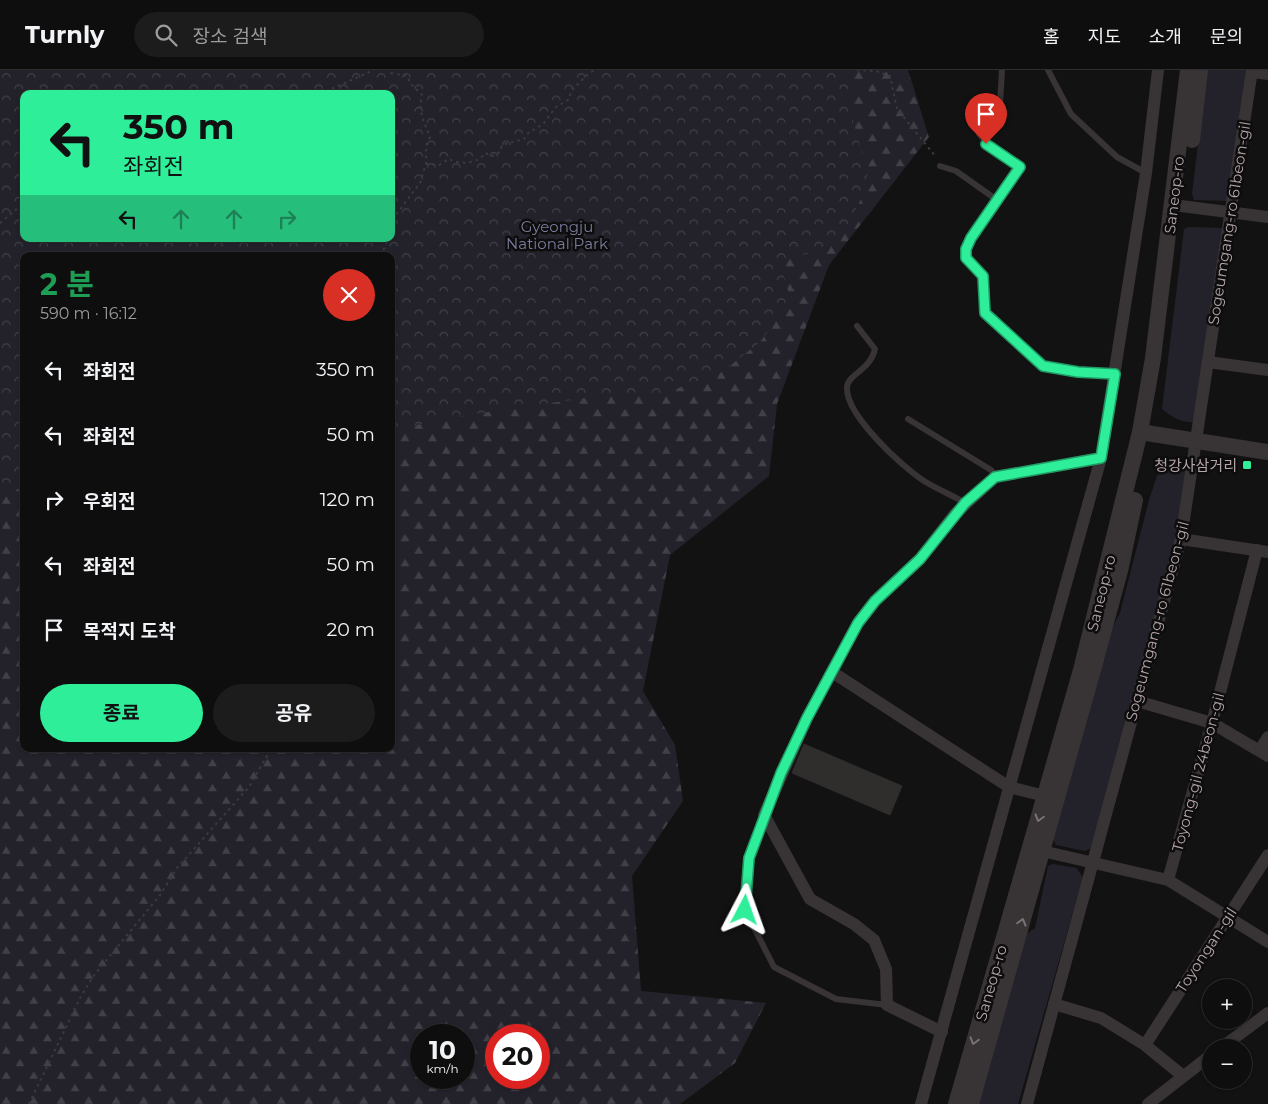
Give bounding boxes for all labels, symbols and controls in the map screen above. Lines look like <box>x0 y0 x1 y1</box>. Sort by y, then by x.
search box <box>134 12 484 57</box>
text: Turnly <box>25 20 104 49</box>
icon: search <box>152 21 180 49</box>
text: 장소 검색 <box>192 25 267 48</box>
text: 홈 <box>1043 26 1060 48</box>
text: 지도 <box>1088 26 1121 48</box>
text: 소개 <box>1149 26 1182 48</box>
text: 문의 <box>1210 26 1243 48</box>
pin <box>965 93 1007 144</box>
icon: arrive <box>972 100 1000 128</box>
text: 350 m <box>123 105 235 148</box>
icon: left <box>40 110 105 175</box>
street label: Sogeumgang-ro 61beon-gil <box>1204 120 1254 326</box>
text: 좌회전 <box>123 153 184 180</box>
street label: Saneop-ro <box>1160 155 1188 235</box>
icon: left <box>114 205 142 233</box>
icon: ahead <box>167 205 195 233</box>
icon: ahead <box>220 205 248 233</box>
icon: right <box>273 205 301 233</box>
park label: Gyeongju National Park <box>506 217 608 253</box>
text: 2 분 <box>40 266 94 303</box>
button: close <box>323 269 375 321</box>
text: 590 m · 16:12 <box>40 304 137 323</box>
icon: left <box>40 356 68 384</box>
text: 350 m <box>316 358 375 381</box>
text: 좌회전 <box>83 360 135 383</box>
icon: left <box>40 421 68 449</box>
text: 50 m <box>327 423 375 446</box>
text: 좌회전 <box>83 425 135 448</box>
place label: 청강사삼거리 <box>1154 456 1237 475</box>
marker: 청강사삼거리 <box>1241 459 1253 471</box>
icon: right <box>40 486 68 514</box>
text: 120 m <box>320 488 375 511</box>
text: 우회전 <box>83 490 135 513</box>
street label: Sogeumgang-ro 61beon-gil <box>1121 519 1193 723</box>
icon: left <box>40 551 68 579</box>
text: 50 m <box>327 553 375 576</box>
street label: Saneop-ro <box>1082 553 1120 633</box>
text: 좌회전 <box>83 555 135 578</box>
icon: arrive <box>40 616 68 644</box>
text: 20 m <box>327 618 375 641</box>
text: 목적지 도착 <box>83 620 176 643</box>
button: 종료 <box>40 684 203 742</box>
button: 공유 <box>213 684 375 742</box>
street label: Toyong-gil 24beon-gil <box>1168 690 1228 854</box>
one-way arrow <box>1034 813 1045 822</box>
position arrow <box>718 883 770 935</box>
street label: Toyongan-gil <box>1171 904 1241 996</box>
one-way arrow <box>1016 918 1027 927</box>
street label: Saneop-ro <box>971 943 1011 1023</box>
map controls <box>1202 979 1252 1089</box>
button: + <box>1202 979 1252 1029</box>
speed limit sign: 20 <box>485 1024 550 1089</box>
text: 10 <box>429 1035 456 1065</box>
one-way arrow <box>970 1036 980 1045</box>
button: − <box>1202 1039 1252 1089</box>
text: km/h <box>426 1061 459 1076</box>

